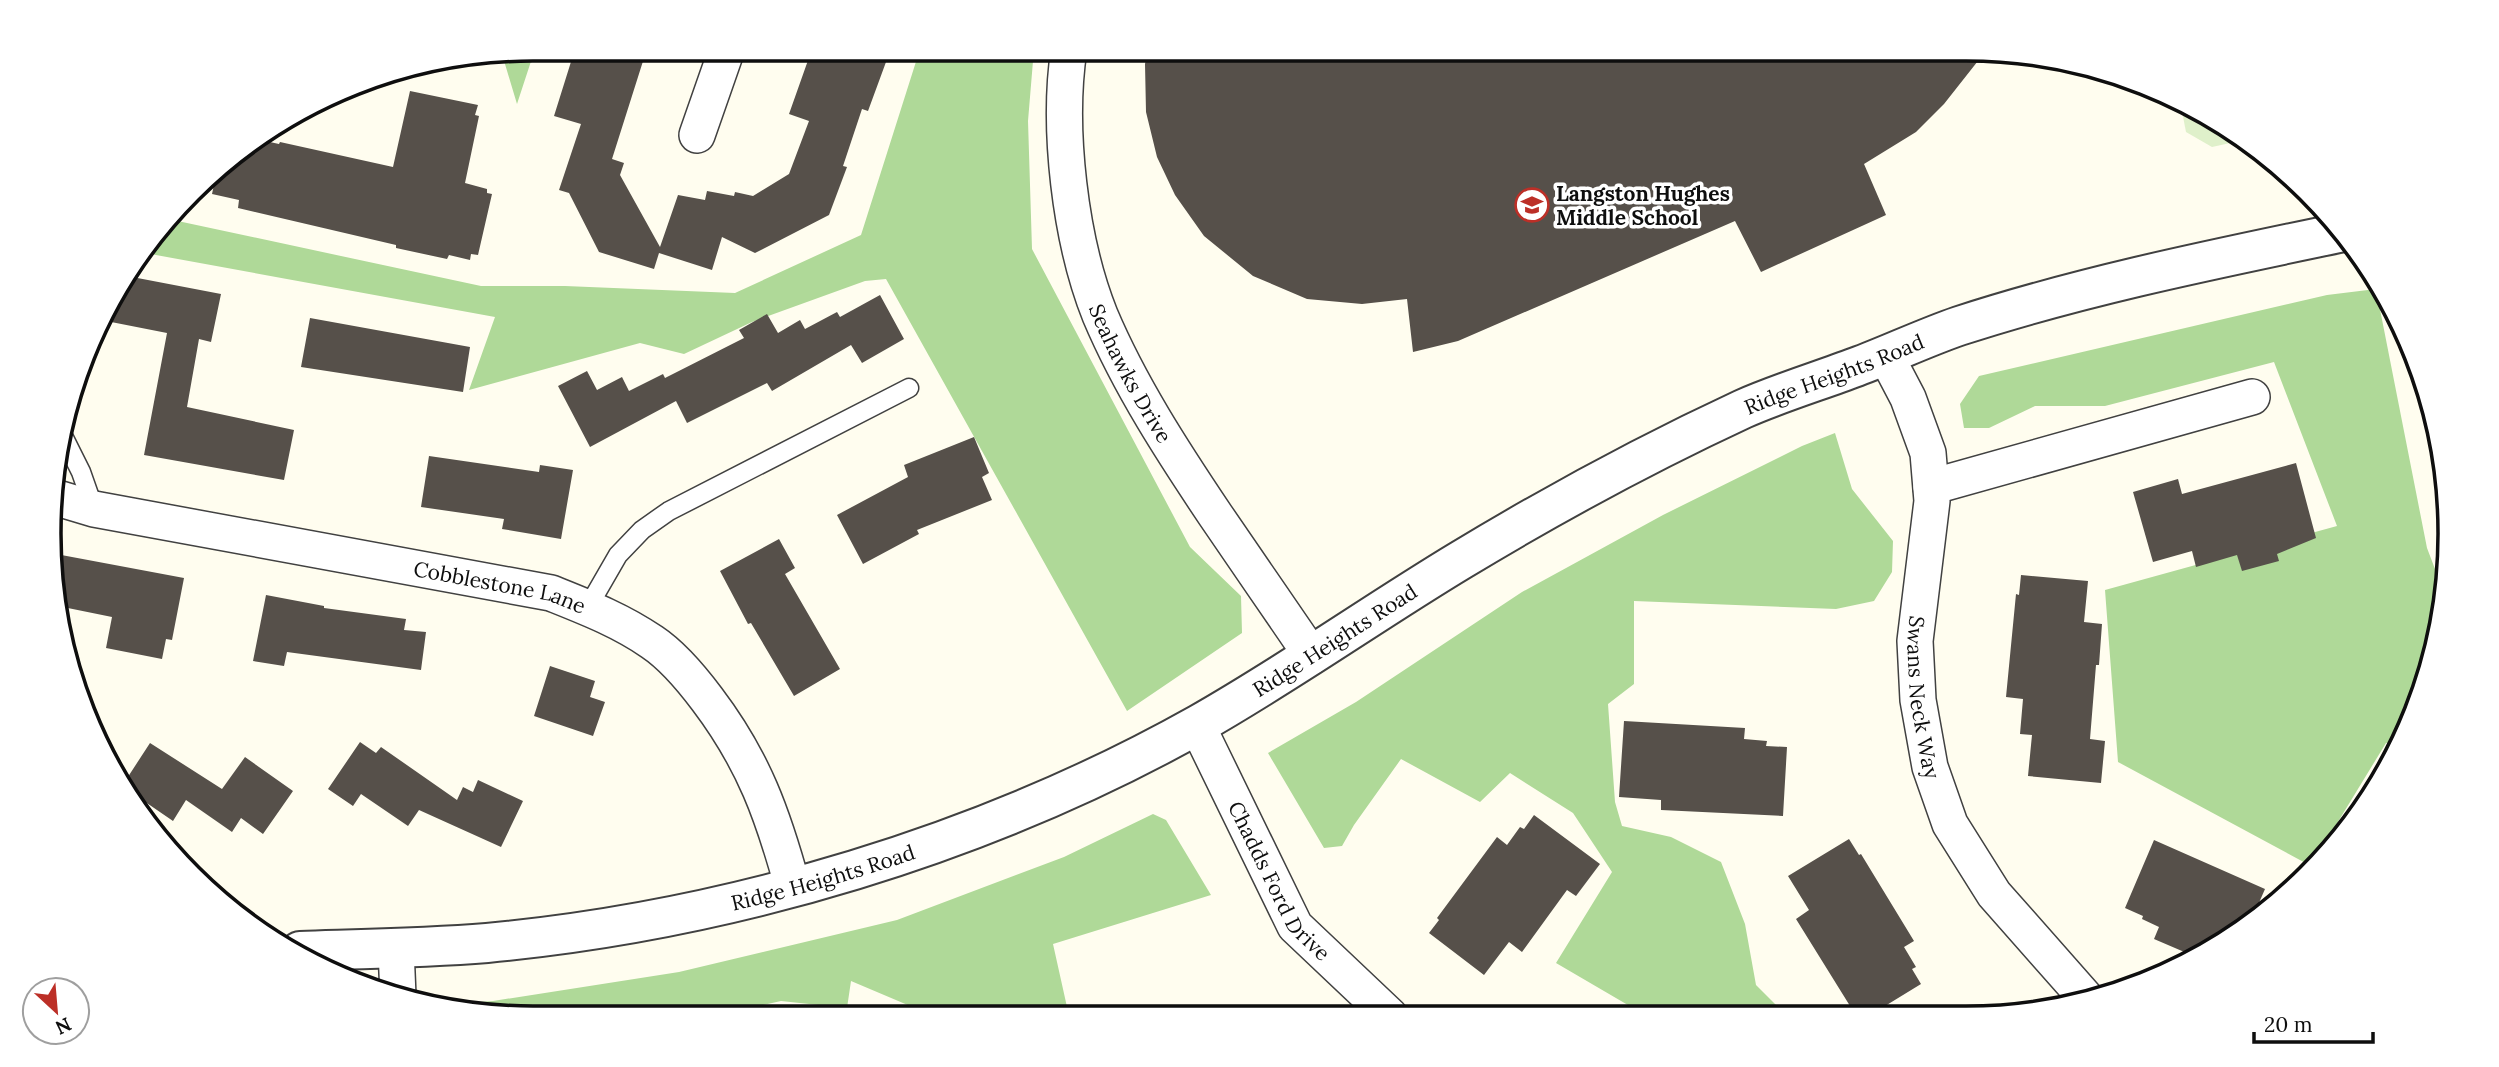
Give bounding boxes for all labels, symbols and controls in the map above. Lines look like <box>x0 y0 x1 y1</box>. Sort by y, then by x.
place label: Langston Hughes Middle School <box>1556 180 1730 231</box>
school or university icon: Langston Hughes Middle School <box>1513 186 1551 224</box>
street label: Seahawks Drive <box>1083 300 1178 448</box>
street label: Ridge Heights Road <box>1740 327 1928 420</box>
street label: Cobblestone Lane <box>411 555 590 619</box>
street label: Ridge Heights Road <box>1248 577 1422 703</box>
street label: Swans Neck Way <box>1901 614 1947 783</box>
street label: Chadds Ford Drive <box>1223 797 1336 966</box>
street label: Ridge Heights Road <box>728 838 918 916</box>
north arrow <box>21 976 91 1046</box>
scale bar <box>2254 1000 2373 1044</box>
text: 20 m <box>2264 1011 2313 1038</box>
text: N <box>51 1012 75 1040</box>

